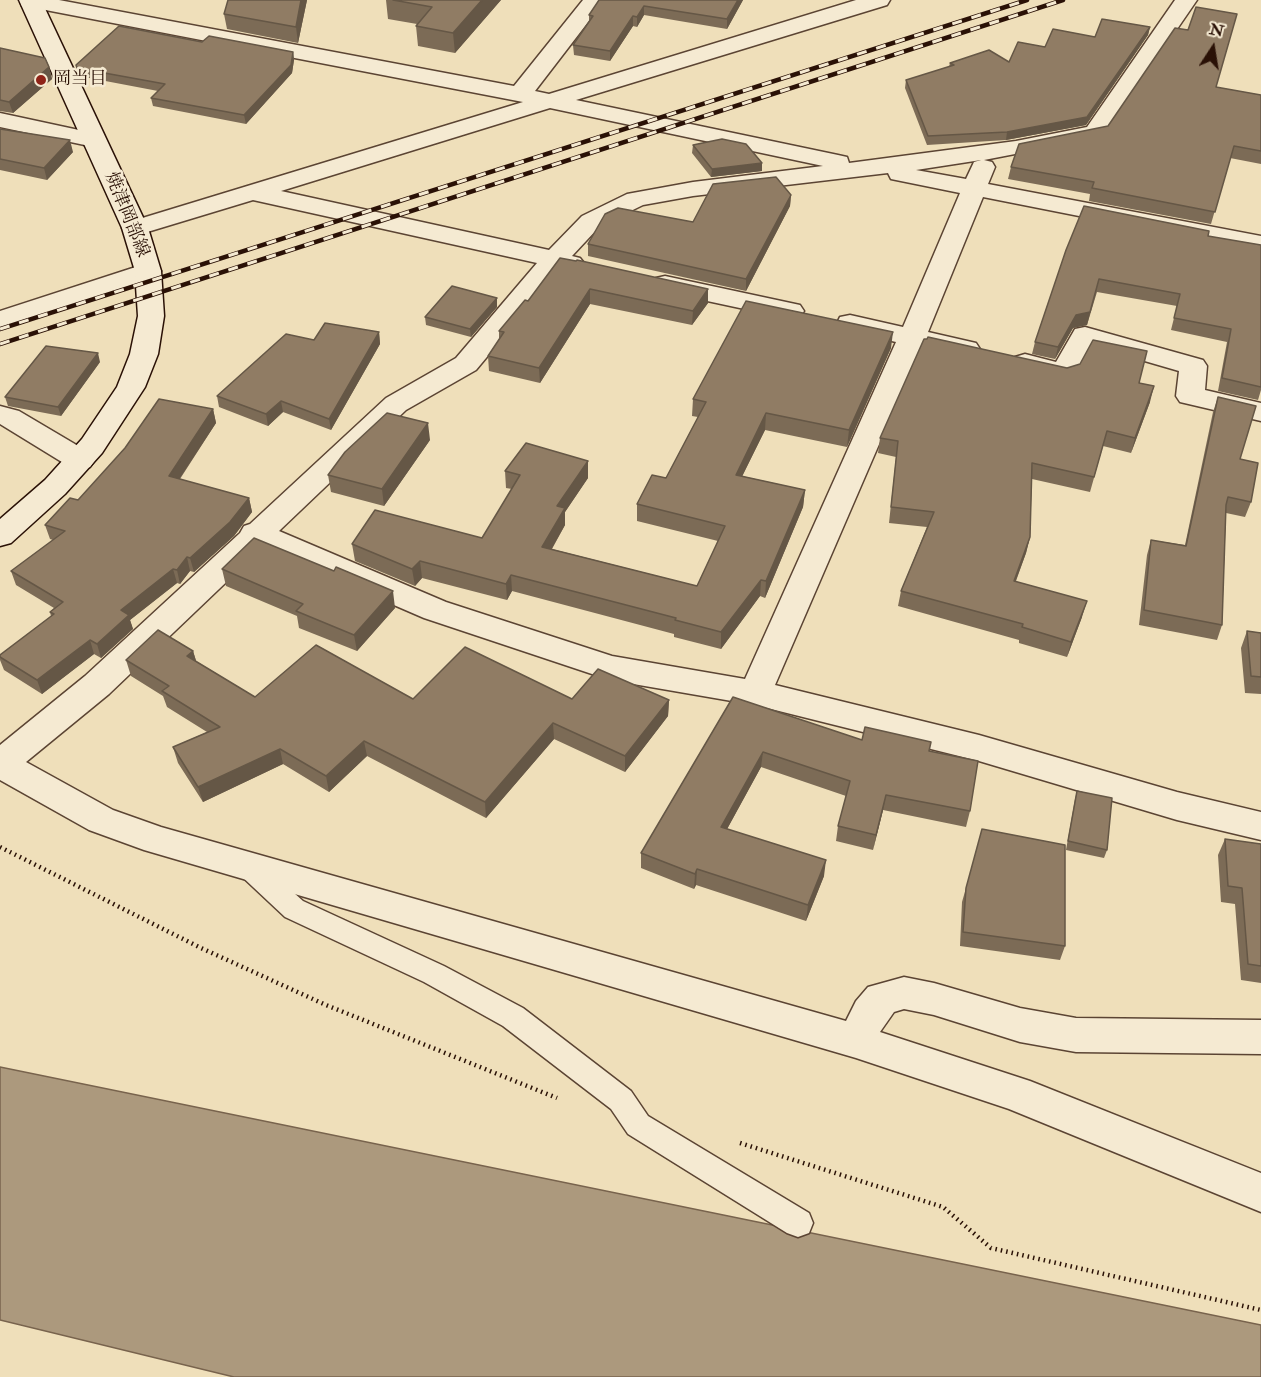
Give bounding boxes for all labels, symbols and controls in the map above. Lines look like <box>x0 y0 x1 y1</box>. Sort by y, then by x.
north arrow <box>1183 18 1243 78</box>
text: N <box>1208 19 1226 42</box>
place label: 岡当目 <box>53 69 107 91</box>
marker: 岡当目 <box>34 73 48 87</box>
street label: 焼津岡部線 <box>99 169 153 261</box>

